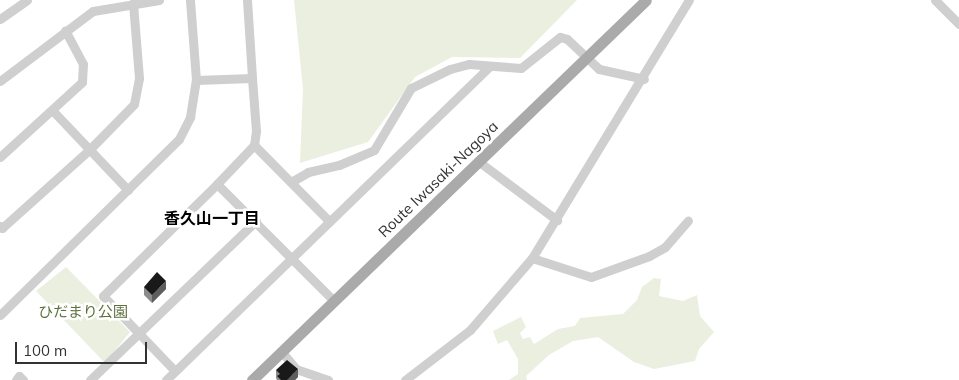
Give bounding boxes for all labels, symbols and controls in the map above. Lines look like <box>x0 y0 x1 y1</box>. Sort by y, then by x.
street label: Route Iwasaki-Nagoya <box>375 117 501 241</box>
district label: 香久山一丁目 <box>164 208 260 228</box>
park label: ひだまり公園 <box>38 303 128 321</box>
scale bar <box>18 332 150 364</box>
text: 100 m <box>23 341 67 360</box>

